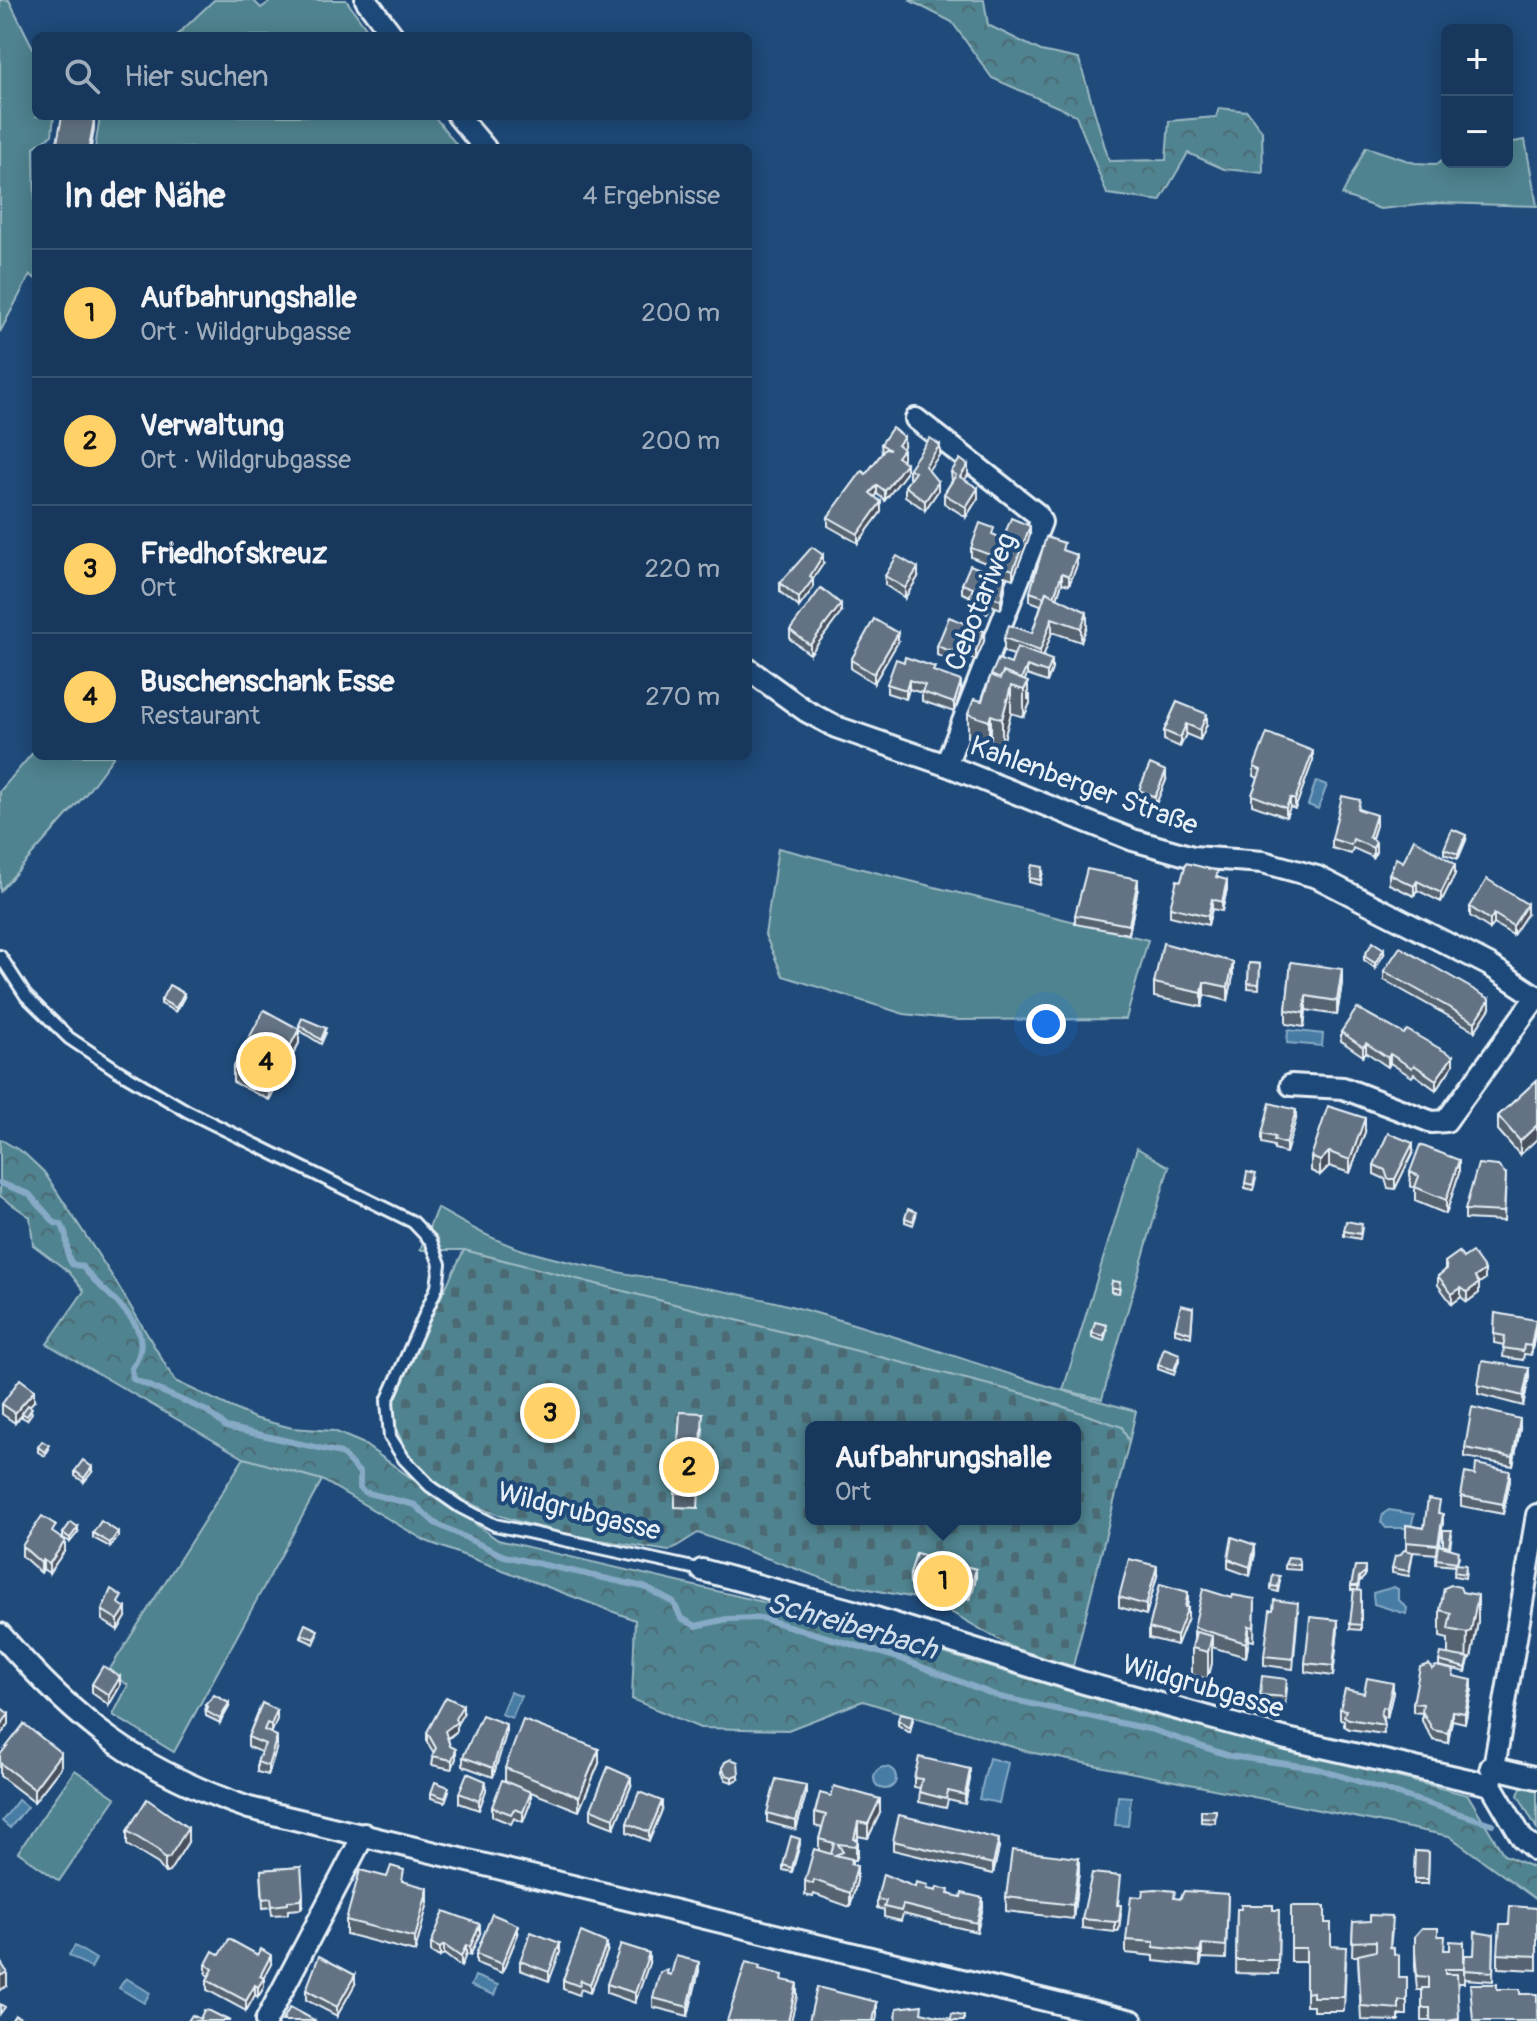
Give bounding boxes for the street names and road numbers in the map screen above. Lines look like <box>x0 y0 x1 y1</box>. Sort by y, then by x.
street label: Cebotariweg <box>937 528 1025 676</box>
street label: Kahlenberger Straße <box>965 729 1203 844</box>
street label: Wildgrubgasse <box>494 1475 664 1549</box>
street label: Wildgrubgasse <box>1118 1647 1288 1727</box>

